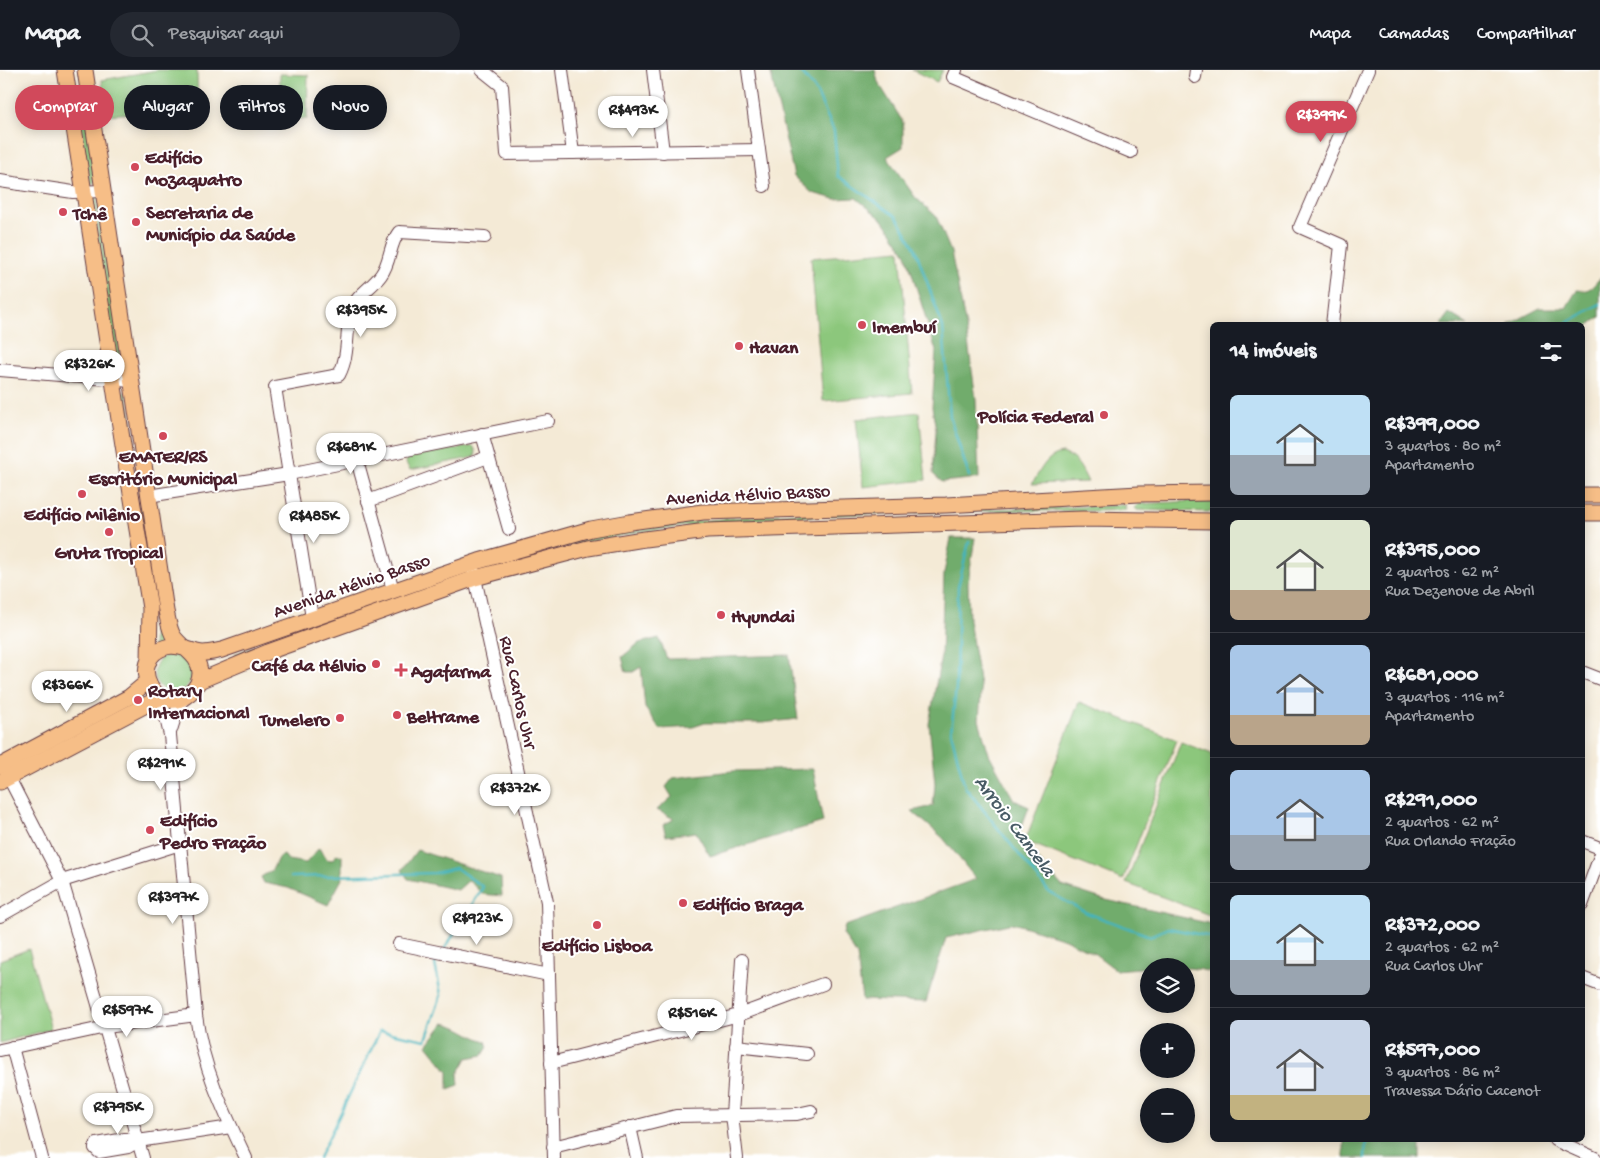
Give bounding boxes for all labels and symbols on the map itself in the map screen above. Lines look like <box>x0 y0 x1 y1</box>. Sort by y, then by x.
pin: R$493K <box>592 96 674 138</box>
pin: R$399K <box>1280 100 1362 143</box>
place label: Edifício Mozaquatro <box>145 148 242 193</box>
marker: Edifício Mozaquatro <box>129 161 141 173</box>
place label: Secretaria de Município da Saúde <box>146 203 296 248</box>
place label: Tchê <box>71 204 108 227</box>
marker: Tchê <box>57 206 69 218</box>
marker: Secretaria de Município da Saúde <box>130 216 142 228</box>
pin: R$395K <box>320 296 402 338</box>
place label: Imembuí <box>872 317 937 340</box>
marker: Imembuí <box>856 319 868 331</box>
place label: Havan <box>749 338 799 361</box>
marker: Havan <box>733 340 745 352</box>
pin: R$326K <box>48 350 130 392</box>
place label: Polícia Federal <box>977 407 1094 430</box>
marker: Polícia Federal <box>1098 409 1110 421</box>
marker: EMATER/RS Escritório Municipal <box>157 430 169 442</box>
pin: R$681K <box>310 432 392 475</box>
place label: EMATER/RS Escritório Municipal <box>89 447 237 492</box>
street label: Avenida Hélvio Basso <box>665 481 831 512</box>
marker: Edifício Milênio <box>76 488 88 500</box>
pin: R$485K <box>273 502 355 544</box>
place label: Edifício Milênio <box>24 505 140 528</box>
marker: Gruta Tropical <box>103 526 115 538</box>
place label: Gruta Tropical <box>55 543 164 566</box>
street label: Avenida Hélvio Basso <box>271 550 434 625</box>
place label: Hyundai <box>731 607 795 630</box>
marker: Hyundai <box>715 609 727 621</box>
street label: Rua Carlos Uhr <box>492 634 541 754</box>
place label: Café da Hélvio <box>251 656 366 679</box>
marker: Café da Hélvio <box>370 658 382 670</box>
place label: Agafarma <box>410 662 492 685</box>
marker: Agafarma <box>395 664 407 676</box>
pin: R$366K <box>26 670 108 713</box>
place label: Rotary Internacional <box>147 681 250 726</box>
marker: Rotary Internacional <box>132 694 144 706</box>
place label: Beltrame <box>406 707 480 730</box>
marker: Beltrame <box>391 709 403 721</box>
place label: Tumelero <box>258 710 330 733</box>
marker: Tumelero <box>334 712 346 724</box>
pin: R$291K <box>120 748 202 791</box>
water label: Arroio Cancela <box>968 772 1060 883</box>
pin: R$372K <box>474 774 556 816</box>
place label: Edifício Pedro Fração <box>159 811 267 856</box>
marker: Edifício Pedro Fração <box>144 824 156 836</box>
pin: R$397K <box>132 882 214 925</box>
place label: Edifício Braga <box>693 895 805 918</box>
marker: Edifício Braga <box>677 897 689 909</box>
pin: R$923K <box>436 904 518 946</box>
marker: Edifício Lisboa <box>591 919 603 931</box>
place label: Edifício Lisboa <box>542 936 654 959</box>
pin: R$597K <box>86 996 168 1038</box>
pin: R$516K <box>651 998 733 1041</box>
pin: R$795K <box>77 1092 159 1135</box>

